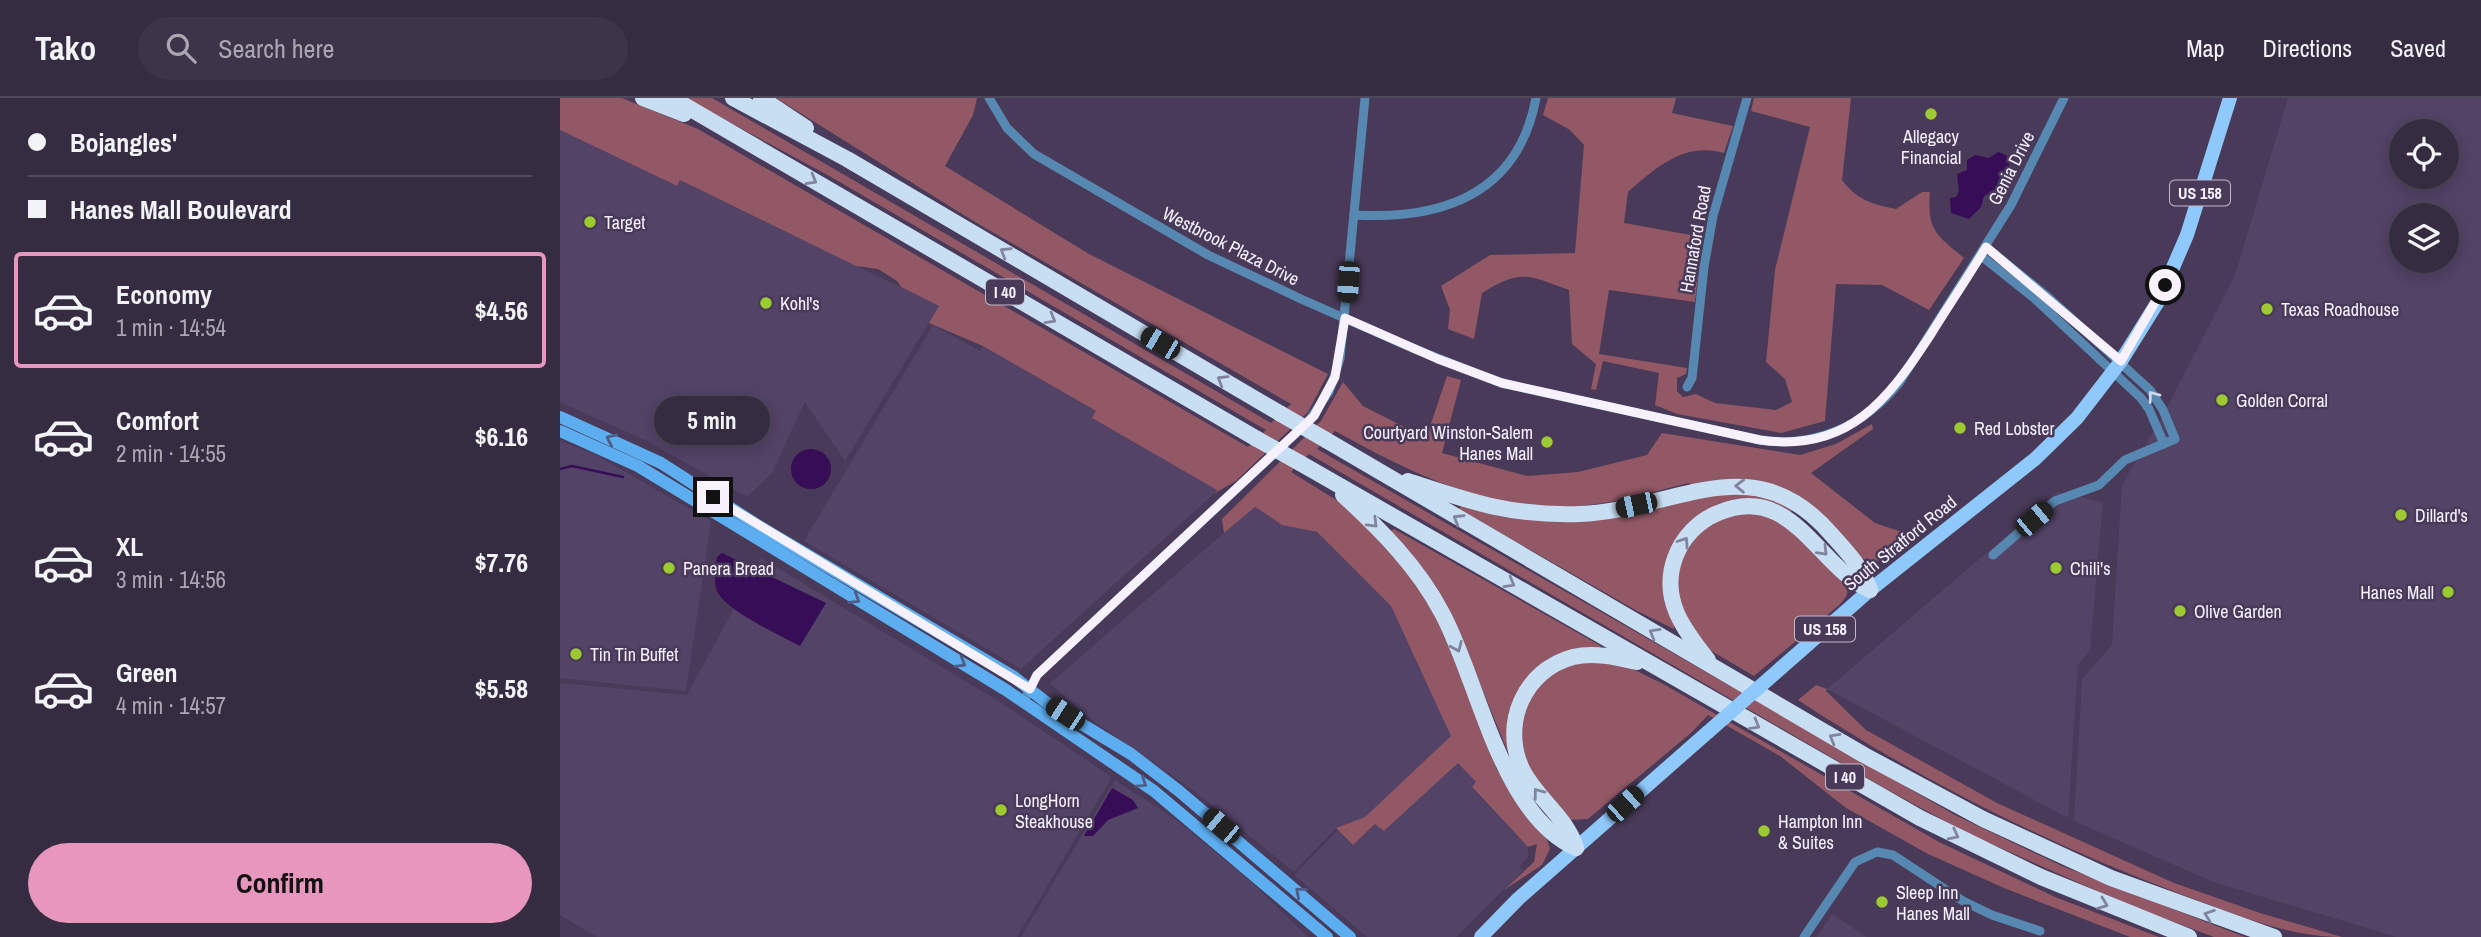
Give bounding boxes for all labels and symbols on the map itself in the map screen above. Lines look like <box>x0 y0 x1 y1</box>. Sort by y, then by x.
marker: Allegacy Financial <box>1923 106 1939 122</box>
place label: Allegacy Financial <box>1901 124 1961 170</box>
street label: Genia Drive <box>1982 127 2040 209</box>
one-way arrow <box>804 172 817 185</box>
road number: US 158 <box>2170 180 2230 206</box>
street label: Hannaford Road <box>1673 183 1717 295</box>
street label: Westbrook Plaza Drive <box>1158 201 1304 291</box>
place label: Target <box>604 210 645 235</box>
marker: Target <box>582 214 598 230</box>
one-way arrow <box>999 247 1012 260</box>
car <box>1337 260 1360 304</box>
route start <box>2149 269 2181 301</box>
road number: I 40 <box>986 280 1024 304</box>
place label: Kohl's <box>780 291 820 316</box>
marker: Kohl's <box>758 295 774 311</box>
place label: Texas Roadhouse <box>2281 297 2399 322</box>
marker: Texas Roadhouse <box>2259 301 2275 317</box>
one-way arrow <box>1043 311 1056 324</box>
car <box>1137 323 1184 363</box>
one-way arrow <box>1216 375 1229 388</box>
place label: Golden Corral <box>2236 388 2328 413</box>
one-way arrow <box>2149 392 2162 404</box>
marker: Golden Corral <box>2214 392 2230 408</box>
callout: 5 min <box>655 396 771 444</box>
place label: Red Lobster <box>1974 416 2054 441</box>
place label: Courtyard Winston-Salem Hanes Mall <box>1363 420 1533 466</box>
marker: Red Lobster <box>1952 420 1968 436</box>
one-way arrow <box>606 433 618 447</box>
marker: Courtyard Winston-Salem Hanes Mall <box>1539 434 1555 450</box>
one-way arrow <box>1734 478 1745 493</box>
route end <box>697 481 729 513</box>
car <box>1614 490 1659 520</box>
street label: South Stratford Road <box>1838 490 1962 596</box>
car <box>2012 497 2057 541</box>
place label: Dillard's <box>2415 503 2468 528</box>
marker: Dillard's <box>2393 507 2409 523</box>
one-way arrow <box>1452 514 1465 527</box>
one-way arrow <box>1365 515 1378 528</box>
one-way arrow <box>1676 537 1688 550</box>
one-way arrow <box>1815 542 1828 555</box>
place label: Panera Bread <box>683 556 774 581</box>
place label: Chili's <box>2070 556 2111 581</box>
marker: Panera Bread <box>661 560 677 576</box>
marker: Chili's <box>2048 560 2064 576</box>
one-way arrow <box>1503 575 1516 588</box>
place label: Hanes Mall <box>2360 580 2434 605</box>
marker: Hanes Mall <box>2440 584 2456 600</box>
one-way arrow <box>847 591 860 604</box>
place label: Olive Garden <box>2194 599 2282 624</box>
marker: Olive Garden <box>2172 603 2188 619</box>
road number: US 158 <box>1795 616 1855 642</box>
one-way arrow <box>1649 628 1662 641</box>
one-way arrow <box>1449 640 1463 652</box>
place label: Tin Tin Buffet <box>590 642 678 667</box>
marker: Tin Tin Buffet <box>568 646 584 662</box>
one-way arrow <box>953 655 966 668</box>
car <box>1042 694 1089 734</box>
one-way arrow <box>1748 717 1761 730</box>
one-way arrow <box>1829 733 1842 746</box>
road number: I 40 <box>1826 764 1864 790</box>
one-way arrow <box>1134 774 1147 787</box>
car <box>1603 782 1648 826</box>
place label: LongHorn Steakhouse <box>1015 788 1093 834</box>
one-way arrow <box>1533 788 1546 800</box>
marker: LongHorn Steakhouse <box>993 802 1009 818</box>
car <box>1199 804 1244 848</box>
place label: Hampton Inn & Suites <box>1778 809 1863 855</box>
marker: Hampton Inn & Suites <box>1756 823 1772 839</box>
one-way arrow <box>1947 827 1959 841</box>
place label: Sleep Inn Hanes Mall <box>1896 880 1970 926</box>
one-way arrow <box>1295 887 1308 900</box>
marker: Sleep Inn Hanes Mall <box>1874 894 1890 910</box>
one-way arrow <box>2097 896 2109 910</box>
one-way arrow <box>2204 909 2216 923</box>

